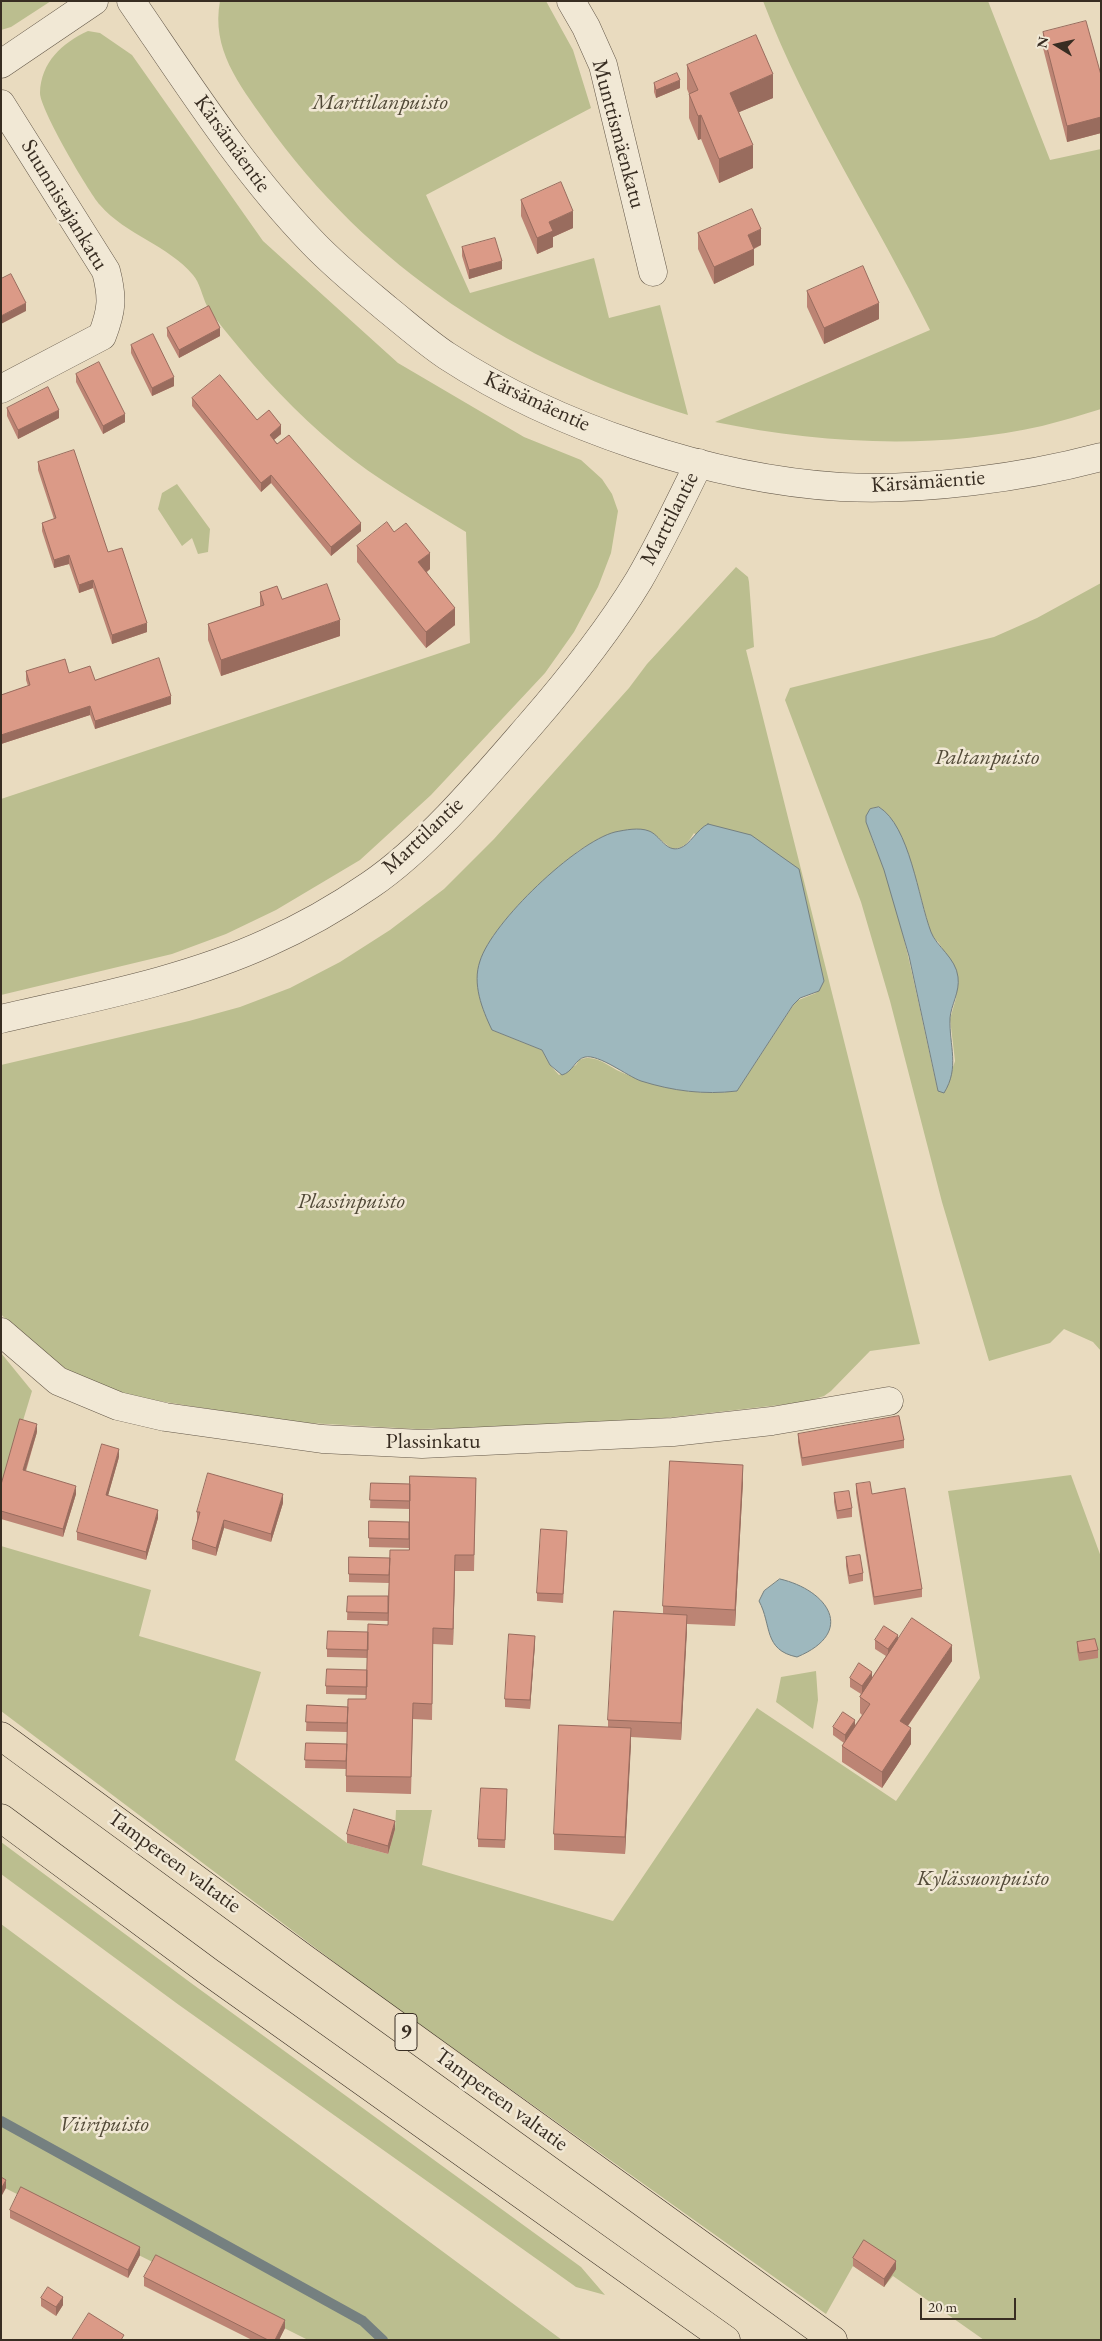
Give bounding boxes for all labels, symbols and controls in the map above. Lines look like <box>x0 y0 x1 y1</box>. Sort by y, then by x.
north arrow <box>1032 20 1082 70</box>
text: N <box>1032 35 1052 50</box>
street label: Munttismäenkatu <box>585 57 651 211</box>
street label: Kärsämäentie <box>188 90 276 198</box>
park label: Marttilanpuisto <box>312 90 448 116</box>
street label: Suunnistajankatu <box>15 135 113 275</box>
street label: Kärsämäentie <box>480 366 594 438</box>
street label: Kärsämäentie <box>870 465 986 499</box>
street label: Marttilantie <box>635 468 705 570</box>
park label: Paltanpuisto <box>935 745 1039 771</box>
street label: Marttilantie <box>377 792 469 880</box>
park label: Plassinpuisto <box>297 1189 405 1215</box>
street label: Plassinkatu <box>385 1429 481 1455</box>
street label: Tampereen valtatie <box>102 1805 246 1919</box>
park label: Kylässuonpuisto <box>917 1866 1049 1892</box>
road number: 9 <box>395 2014 417 2050</box>
street label: Tampereen valtatie <box>429 2043 573 2157</box>
park label: Viiripuisto <box>59 2112 149 2138</box>
scale bar <box>922 2288 1018 2320</box>
text: 20 m <box>928 2297 957 2316</box>

